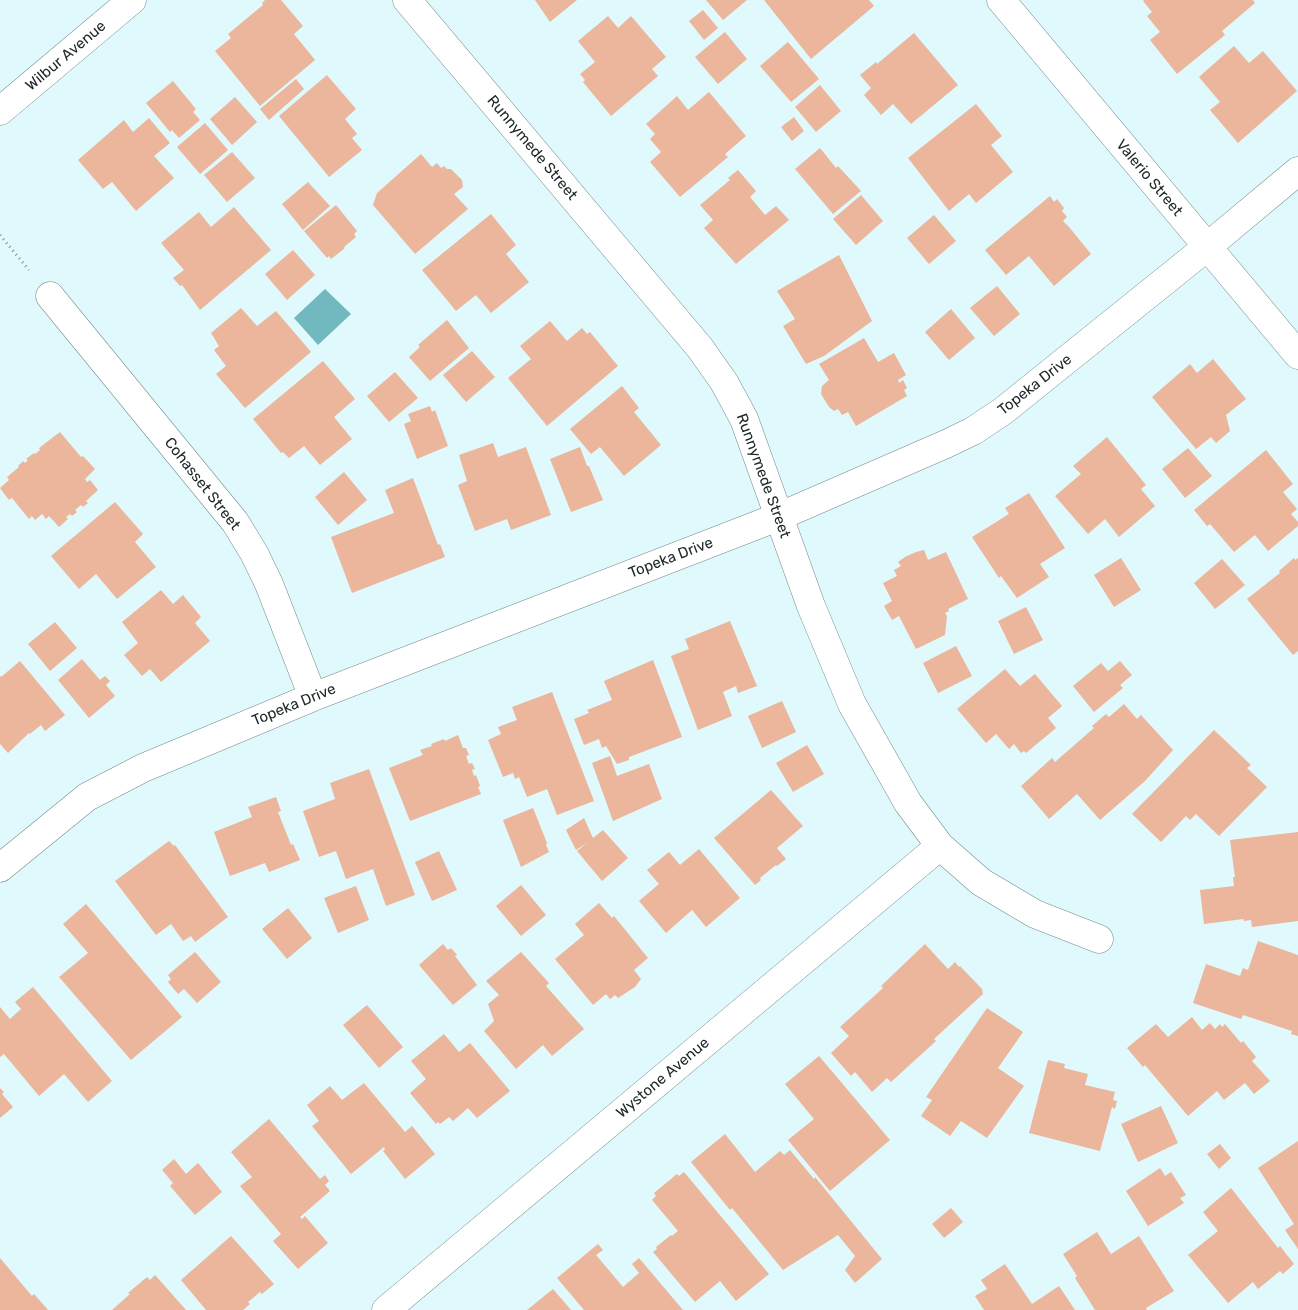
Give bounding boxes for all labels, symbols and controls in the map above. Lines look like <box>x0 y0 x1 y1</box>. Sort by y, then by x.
street label: Wilbur Avenue <box>22 17 110 95</box>
street label: Runnymede Street <box>483 92 581 204</box>
street label: Valerio Street <box>1112 136 1186 220</box>
street label: Topeka Drive <box>994 351 1076 419</box>
street label: Runnymede Street <box>732 411 794 541</box>
street label: Cohasset Street <box>160 434 244 534</box>
street label: Topeka Drive <box>626 534 716 582</box>
street label: Topeka Drive <box>249 680 339 730</box>
street label: Wystone Avenue <box>613 1034 713 1122</box>

